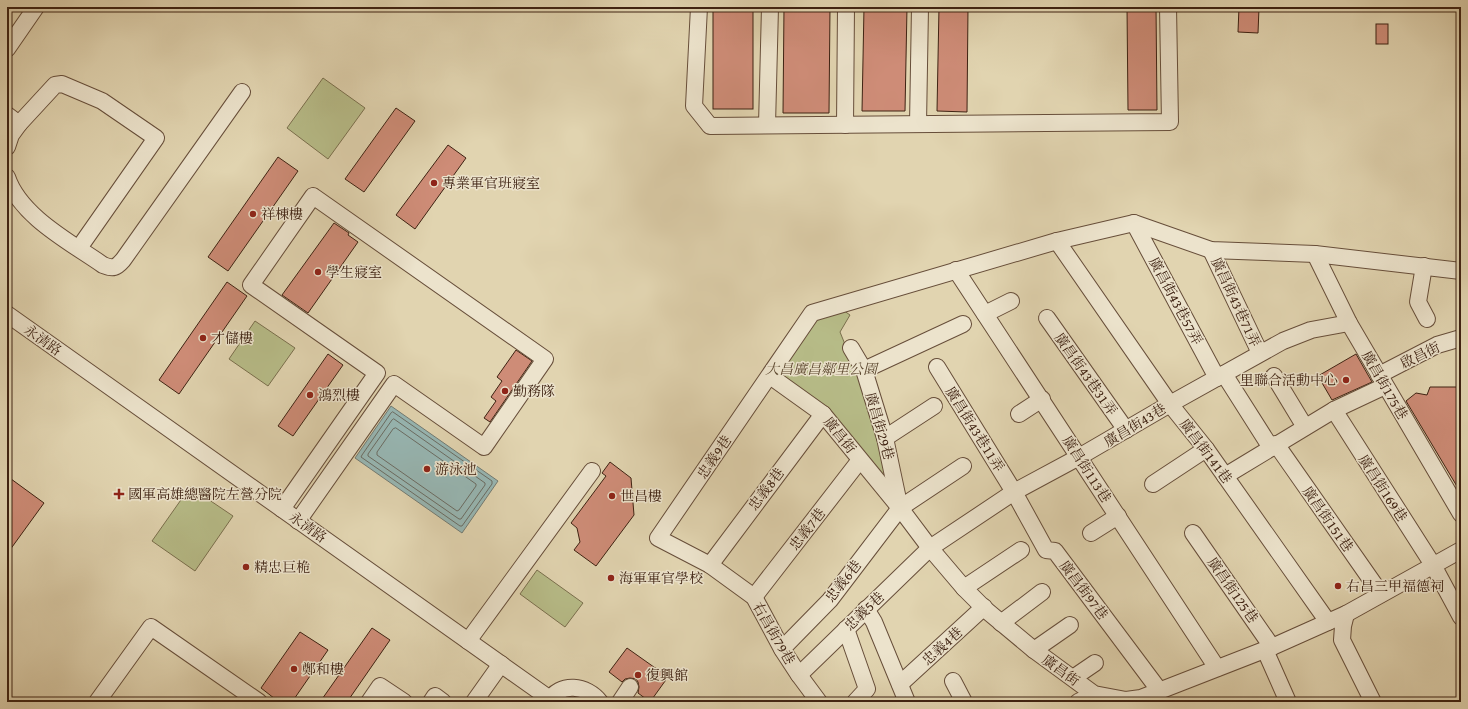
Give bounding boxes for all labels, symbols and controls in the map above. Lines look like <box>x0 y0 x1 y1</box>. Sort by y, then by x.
place label: 專業軍官班寢室 <box>442 173 540 193</box>
marker: 專業軍官班寢室 <box>429 178 439 188</box>
place label: 祥棟樓 <box>261 204 303 224</box>
marker: 祥棟樓 <box>248 209 258 219</box>
street label: 廣昌街43巷57弄 <box>1144 253 1208 349</box>
street label: 廣昌街43巷71弄 <box>1206 254 1266 350</box>
place label: 學生寢室 <box>326 262 382 282</box>
marker: 學生寢室 <box>313 267 323 277</box>
street label: 永清路 <box>20 320 66 360</box>
place label: 才儲樓 <box>211 328 253 348</box>
street label: 廣昌街43巷31弄 <box>1050 329 1122 419</box>
marker: 才儲樓 <box>198 333 208 343</box>
street label: 啟昌街 <box>1397 337 1443 373</box>
street label: 廣昌街175巷 <box>1357 347 1413 423</box>
park label: 大昌廣昌鄰里公園 <box>765 359 879 379</box>
place label: 里聯合活動中心 <box>1240 370 1338 390</box>
marker: 里聯合活動中心 <box>1341 375 1351 385</box>
place label: 勤務隊 <box>513 381 555 401</box>
street label: 廣昌街43巷11弄 <box>941 383 1009 475</box>
place label: 鴻烈樓 <box>318 385 360 405</box>
marker: 勤務隊 <box>500 386 510 396</box>
marker: 鴻烈樓 <box>305 390 315 400</box>
street label: 廣昌街29巷 <box>861 390 899 462</box>
street label: 廣昌街43巷 <box>1100 399 1170 451</box>
street label: 廣昌街 <box>819 412 861 458</box>
street label: 廣昌街141巷 <box>1175 415 1237 487</box>
street label: 忠義9巷 <box>692 431 736 483</box>
street label: 廣昌街113巷 <box>1058 432 1116 506</box>
street label: 廣昌街169巷 <box>1354 451 1412 525</box>
place label: 游泳池 <box>435 459 477 479</box>
marker: 游泳池 <box>422 464 432 474</box>
street label: 忠義8巷 <box>743 464 789 514</box>
street label: 廣昌街151巷 <box>1298 482 1358 556</box>
place label: 國軍高雄總醫院左營分院 <box>128 484 282 504</box>
place label: 世昌樓 <box>620 486 662 506</box>
marker: 國軍高雄總醫院左營分院 <box>113 488 125 500</box>
marker: 世昌樓 <box>607 491 617 501</box>
street label: 忠義7巷 <box>784 504 830 554</box>
street label: 永清路 <box>285 507 331 547</box>
street label: 廣昌街125巷 <box>1203 553 1263 627</box>
street label: 忠義6巷 <box>820 556 866 606</box>
street label: 廣昌街97巷 <box>1055 556 1113 624</box>
place label: 精忠巨桅 <box>254 557 310 577</box>
marker: 精忠巨桅 <box>241 562 251 572</box>
place label: 海軍軍官學校 <box>619 568 703 588</box>
marker: 海軍軍官學校 <box>606 573 616 583</box>
place label: 右昌三甲福德祠 <box>1346 576 1444 596</box>
marker: 右昌三甲福德祠 <box>1333 581 1343 591</box>
street label: 忠義5巷 <box>840 587 888 635</box>
street label: 右昌街79巷 <box>748 598 800 668</box>
street label: 忠義4巷 <box>917 622 967 670</box>
street label: 廣昌街 <box>1038 650 1084 690</box>
place label: 鄭和樓 <box>302 659 344 679</box>
marker: 鄭和樓 <box>289 664 299 674</box>
place label: 復興館 <box>646 665 688 685</box>
marker: 復興館 <box>633 670 643 680</box>

